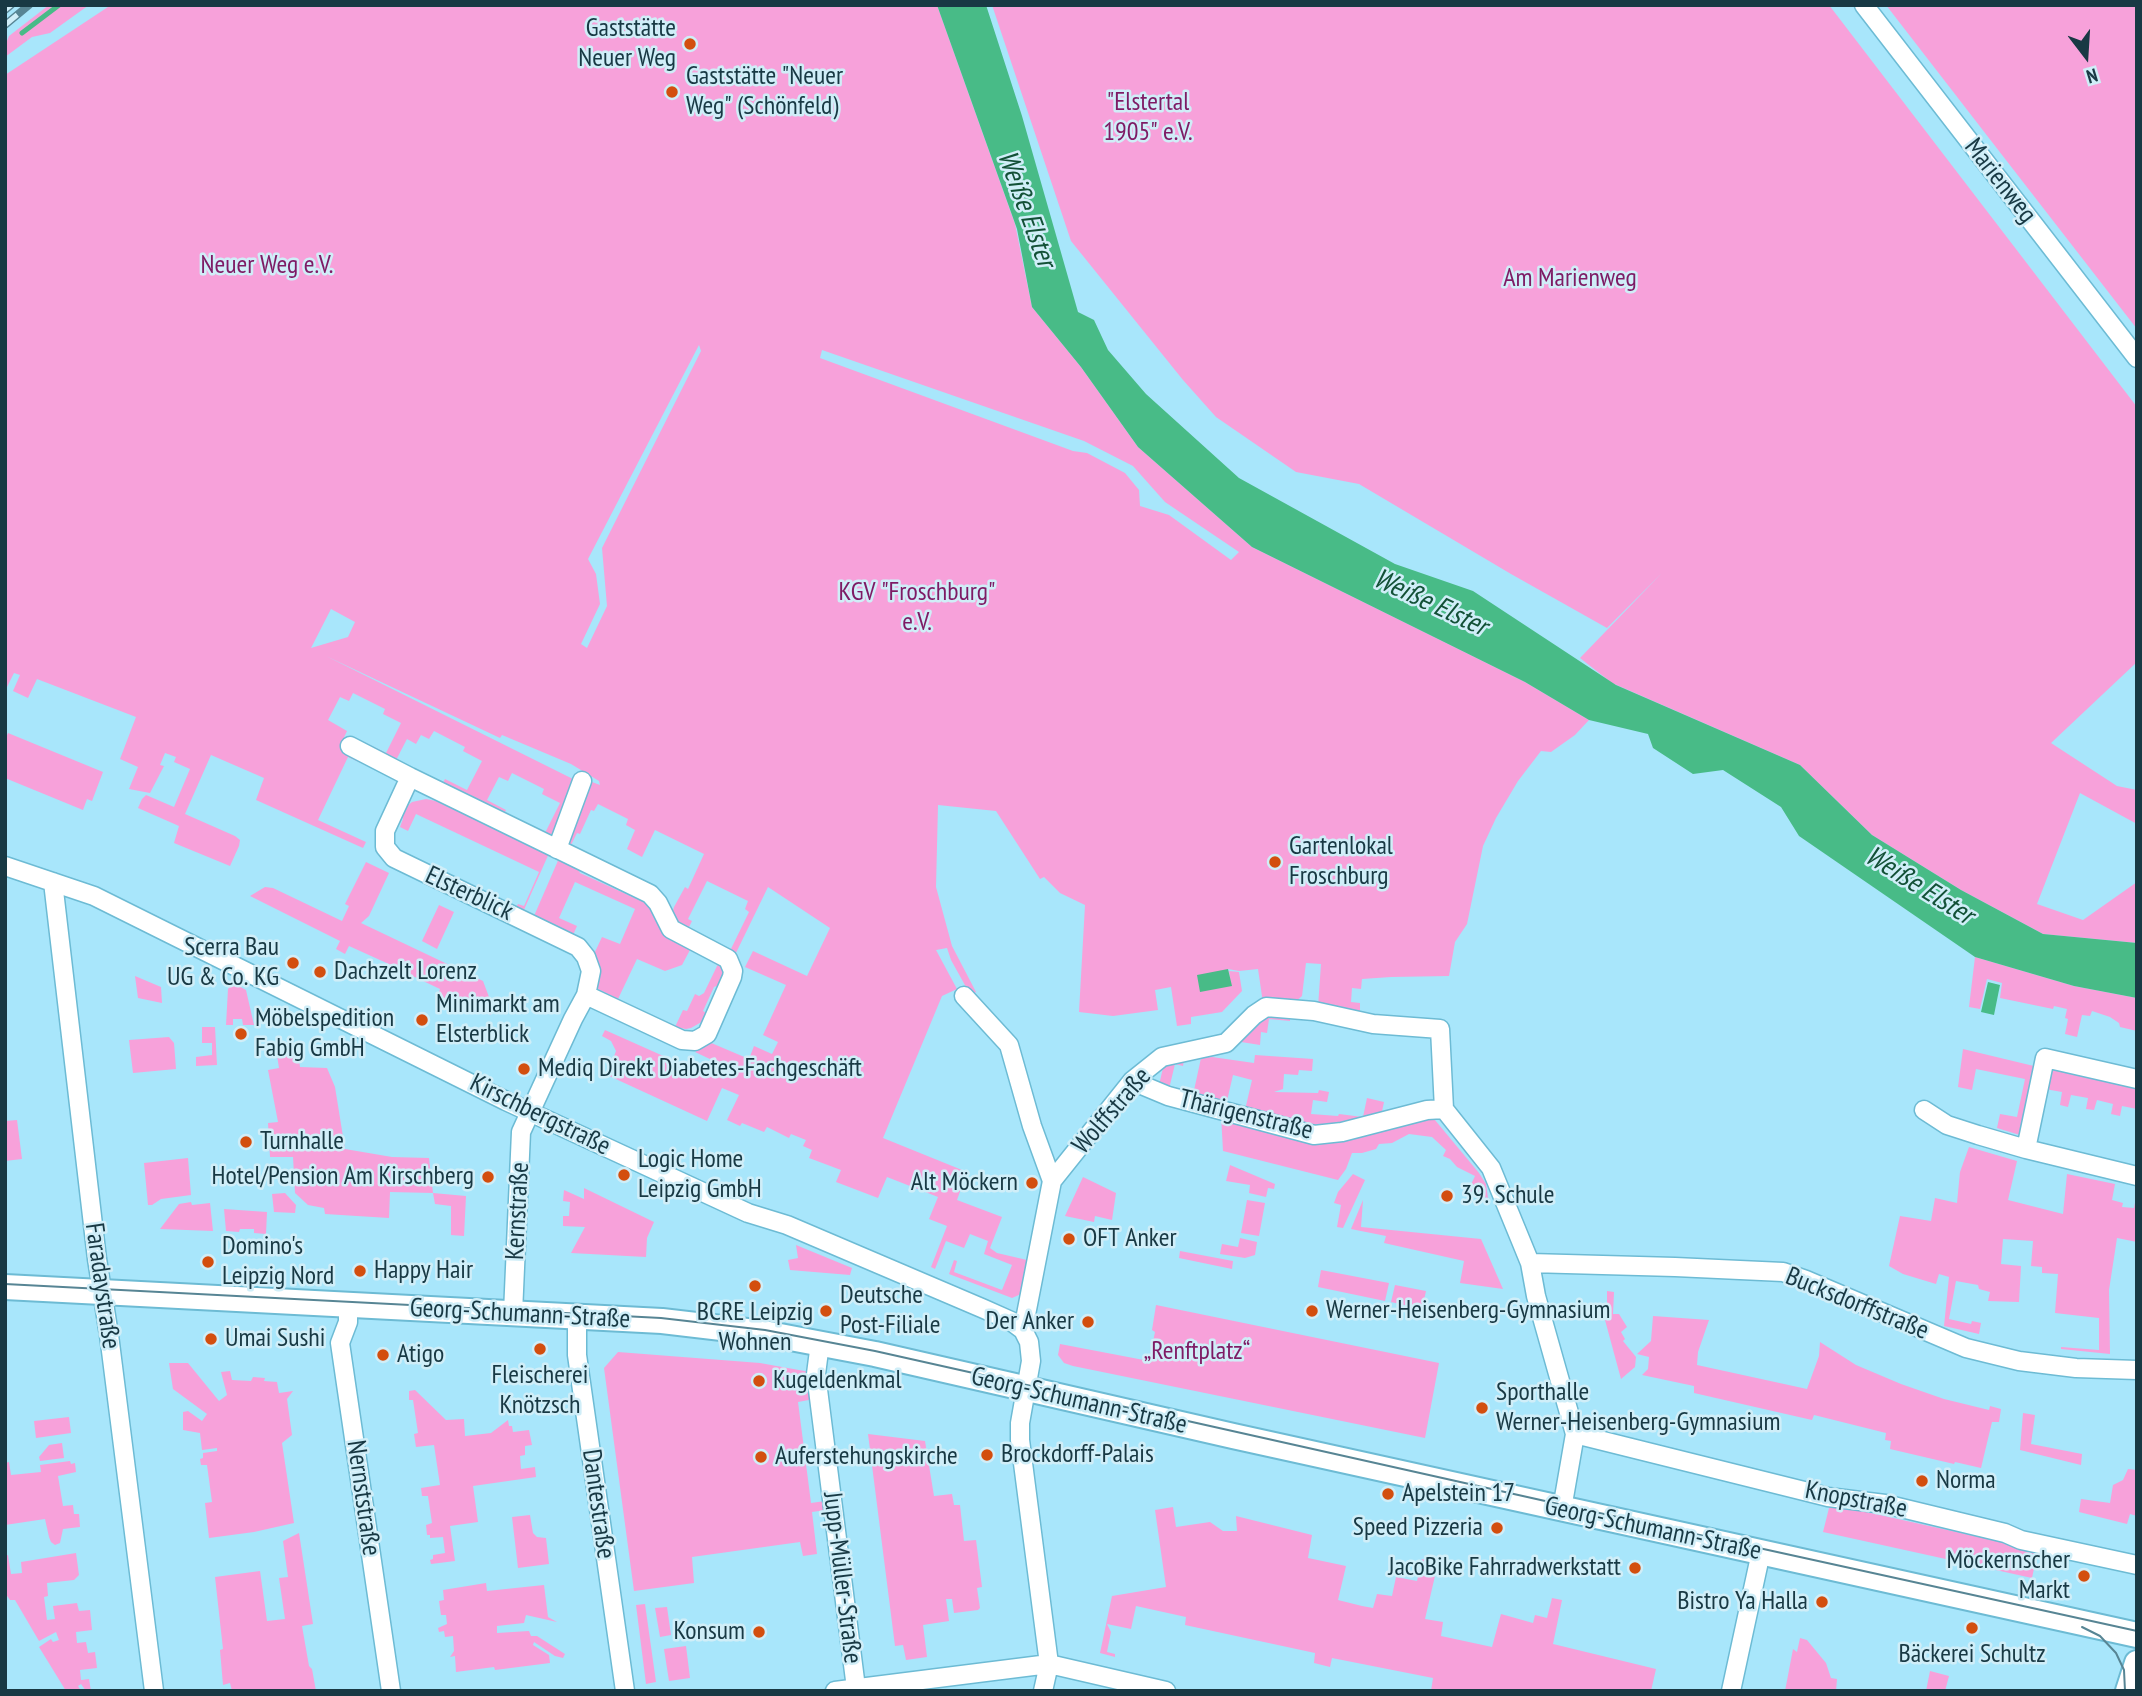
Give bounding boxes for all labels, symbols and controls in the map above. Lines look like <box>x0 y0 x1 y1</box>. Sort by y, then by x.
place label: Gaststätte Neuer Weg <box>578 13 676 74</box>
north arrow <box>2051 21 2121 91</box>
marker: Gaststätte Neuer Weg <box>682 36 698 52</box>
place label: Gaststätte "Neuer Weg" (Schönfeld) <box>686 61 843 122</box>
text: N <box>2084 63 2101 89</box>
marker: Gaststätte "Neuer Weg" (Schönfeld) <box>664 84 680 100</box>
park label: "Elstertal 1905" e.V. <box>1103 87 1193 148</box>
street label: Marienweg <box>1957 132 2043 230</box>
water label: Weiße Elster <box>989 146 1063 272</box>
park label: Neuer Weg e.V. <box>201 250 333 282</box>
park label: Am Marienweg <box>1503 263 1637 295</box>
water label: Weiße Elster <box>1368 562 1492 644</box>
park label: KGV "Froschburg" e.V. <box>838 577 996 638</box>
place label: Gartenlokal Froschburg <box>1289 831 1393 892</box>
water label: Weiße Elster <box>1859 840 1979 932</box>
marker: Gartenlokal Froschburg <box>1267 854 1283 870</box>
street label: Elsterblick <box>420 860 518 928</box>
place label: Scerra Bau UG & Co. KG <box>167 932 279 993</box>
marker: Scerra Bau UG & Co. KG <box>285 955 301 971</box>
place label: Dachzelt Lorenz <box>334 956 477 988</box>
marker: Dachzelt Lorenz <box>312 964 328 980</box>
place label: Minimarkt am Elsterblick <box>436 989 560 1050</box>
place label: Möbelspedition Fabig GmbH <box>255 1003 394 1064</box>
marker: Minimarkt am Elsterblick <box>414 1012 430 1028</box>
marker: Möbelspedition Fabig GmbH <box>233 1026 249 1042</box>
place label: Mediq Direkt Diabetes-Fachgeschäft <box>538 1053 862 1085</box>
marker: Mediq Direkt Diabetes-Fachgeschäft <box>516 1061 532 1077</box>
street label: Wolffstraße <box>1066 1061 1158 1161</box>
street label: Kirschbergstraße <box>465 1068 615 1162</box>
street label: Thärigenstraße <box>1176 1083 1316 1147</box>
place label: Turnhalle <box>260 1126 344 1158</box>
marker: Turnhalle <box>238 1134 254 1150</box>
place label: Logic Home Leipzig GmbH <box>638 1144 762 1206</box>
place label: Hotel/Pension Am Kirschberg <box>212 1161 474 1193</box>
street label: Kernstraße <box>500 1161 536 1261</box>
marker: Logic Home Leipzig GmbH <box>616 1167 632 1183</box>
place label: Alt Möckern <box>911 1167 1018 1199</box>
marker: Hotel/Pension Am Kirschberg <box>480 1169 496 1185</box>
marker: Alt Möckern <box>1024 1175 1040 1191</box>
place label: 39. Schule <box>1461 1180 1554 1212</box>
marker: 39. Schule <box>1439 1188 1455 1204</box>
street label: Faradaystraße <box>78 1221 126 1351</box>
place label: OFT Anker <box>1083 1223 1177 1255</box>
place label: Domino's Leipzig Nord <box>222 1231 334 1292</box>
marker: OFT Anker <box>1061 1231 1077 1247</box>
marker: Domino's Leipzig Nord <box>200 1254 216 1270</box>
place label: Happy Hair <box>374 1255 473 1287</box>
street label: Bucksdorffstraße <box>1781 1261 1933 1347</box>
marker: Happy Hair <box>352 1263 368 1279</box>
marker: BCRE Leipzig Wohnen <box>747 1278 763 1294</box>
place label: Deutsche Post-Filiale <box>840 1280 940 1342</box>
street label: Georg-Schumann-Straße <box>409 1293 631 1335</box>
place label: Werner-Heisenberg-Gymnasium <box>1326 1295 1610 1327</box>
place label: BCRE Leipzig Wohnen <box>697 1297 813 1358</box>
marker: Deutsche Post-Filiale <box>818 1303 834 1319</box>
marker: Werner-Heisenberg-Gymnasium <box>1304 1303 1320 1319</box>
place label: Der Anker <box>986 1306 1074 1338</box>
marker: Der Anker <box>1080 1314 1096 1330</box>
place label: Umai Sushi <box>225 1323 325 1355</box>
marker: Umai Sushi <box>203 1331 219 1347</box>
park label: „Renftplatz“ <box>1144 1336 1250 1368</box>
place label: Atigo <box>397 1339 444 1371</box>
marker: Fleischerei Knötzsch <box>532 1341 548 1357</box>
marker: Atigo <box>375 1347 391 1363</box>
place label: Fleischerei Knötzsch <box>492 1360 588 1422</box>
street label: Georg-Schumann-Straße <box>968 1361 1190 1441</box>
place label: Kugeldenkmal <box>773 1365 901 1397</box>
marker: Kugeldenkmal <box>751 1373 767 1389</box>
place label: Sporthalle Werner-Heisenberg-Gymnasium <box>1496 1377 1780 1438</box>
marker: Sporthalle Werner-Heisenberg-Gymnasium <box>1474 1400 1490 1416</box>
street label: Nernststraße <box>339 1438 387 1558</box>
place label: Brockdorff-Palais <box>1001 1439 1154 1471</box>
place label: Auferstehungskirche <box>775 1441 958 1473</box>
street label: Dantestraße <box>575 1447 621 1561</box>
marker: Brockdorff-Palais <box>979 1447 995 1463</box>
marker: Auferstehungskirche <box>753 1449 769 1465</box>
place label: Norma <box>1936 1465 1996 1497</box>
marker: Norma <box>1914 1473 1930 1489</box>
street label: Knopstraße <box>1802 1475 1910 1525</box>
place label: Apelstein 17 <box>1402 1478 1515 1510</box>
marker: Apelstein 17 <box>1380 1486 1396 1502</box>
street label: Jupp-Müller-Straße <box>816 1491 868 1665</box>
street label: Georg-Schumann-Straße <box>1542 1491 1764 1567</box>
place label: Speed Pizzeria <box>1353 1512 1483 1544</box>
marker: Speed Pizzeria <box>1489 1520 1505 1536</box>
place label: Möckernscher Markt <box>1947 1545 2070 1606</box>
place label: JacoBike Fahrradwerkstatt <box>1388 1552 1621 1584</box>
marker: JacoBike Fahrradwerkstatt <box>1627 1560 1643 1576</box>
marker: Möckernscher Markt <box>2076 1568 2092 1584</box>
place label: Bistro Ya Halla <box>1677 1586 1808 1618</box>
marker: Bistro Ya Halla <box>1814 1594 1830 1610</box>
place label: Konsum <box>674 1616 745 1648</box>
marker: Bäckerei Schultz <box>1964 1620 1980 1636</box>
marker: Konsum <box>751 1624 767 1640</box>
place label: Bäckerei Schultz <box>1898 1639 2046 1671</box>

